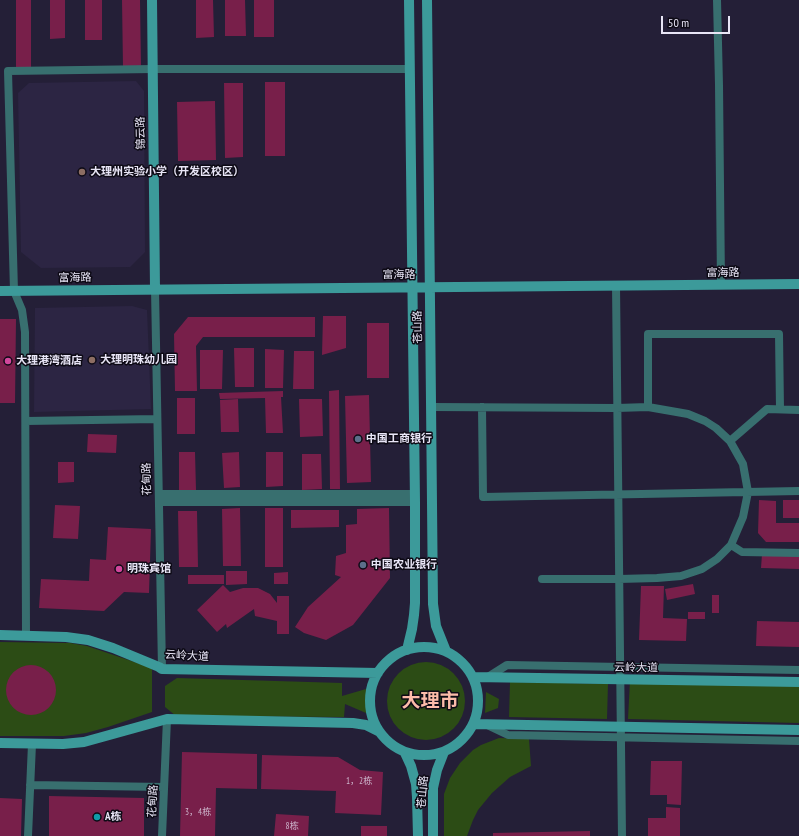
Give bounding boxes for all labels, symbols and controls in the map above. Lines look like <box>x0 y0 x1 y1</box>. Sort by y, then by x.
scale bar <box>663 8 732 34</box>
text: 50 m <box>668 15 689 30</box>
street label: 锦云路 <box>134 116 148 150</box>
place label: 大理州实验小学（开发区校区） <box>90 165 244 179</box>
marker: 大理州实验小学（开发区校区） <box>77 167 87 177</box>
street label: 富海路 <box>707 266 739 280</box>
street label: 富海路 <box>383 268 415 282</box>
street label: 富海路 <box>58 271 92 285</box>
street label: 苍山路 <box>411 310 425 344</box>
place label: 大理明珠幼儿园 <box>100 353 177 367</box>
place label: 大理港湾酒店 <box>16 354 82 368</box>
marker: 大理明珠幼儿园 <box>87 355 97 365</box>
marker: 大理港湾酒店 <box>3 356 13 366</box>
place label: 中国工商银行 <box>366 432 432 446</box>
marker: 中国工商银行 <box>353 434 363 444</box>
street label: 花甸路 <box>140 462 154 496</box>
place label: 中国农业银行 <box>371 558 437 572</box>
marker: 中国农业银行 <box>358 560 368 570</box>
place label: 明珠宾馆 <box>127 562 171 576</box>
marker: 明珠宾馆 <box>114 564 124 574</box>
street label: 云岭大道 <box>165 648 209 664</box>
street label: 云岭大道 <box>614 661 658 675</box>
district label: 大理市 <box>402 691 458 713</box>
street label: 苍山路 <box>415 775 431 809</box>
house number: 1，2栋 <box>346 776 372 786</box>
street label: 花甸路 <box>146 784 160 818</box>
house number: 3，4栋 <box>185 807 211 817</box>
place label: A栋 <box>105 810 122 824</box>
marker: A栋 <box>92 812 102 822</box>
house number: 8栋 <box>285 821 299 831</box>

